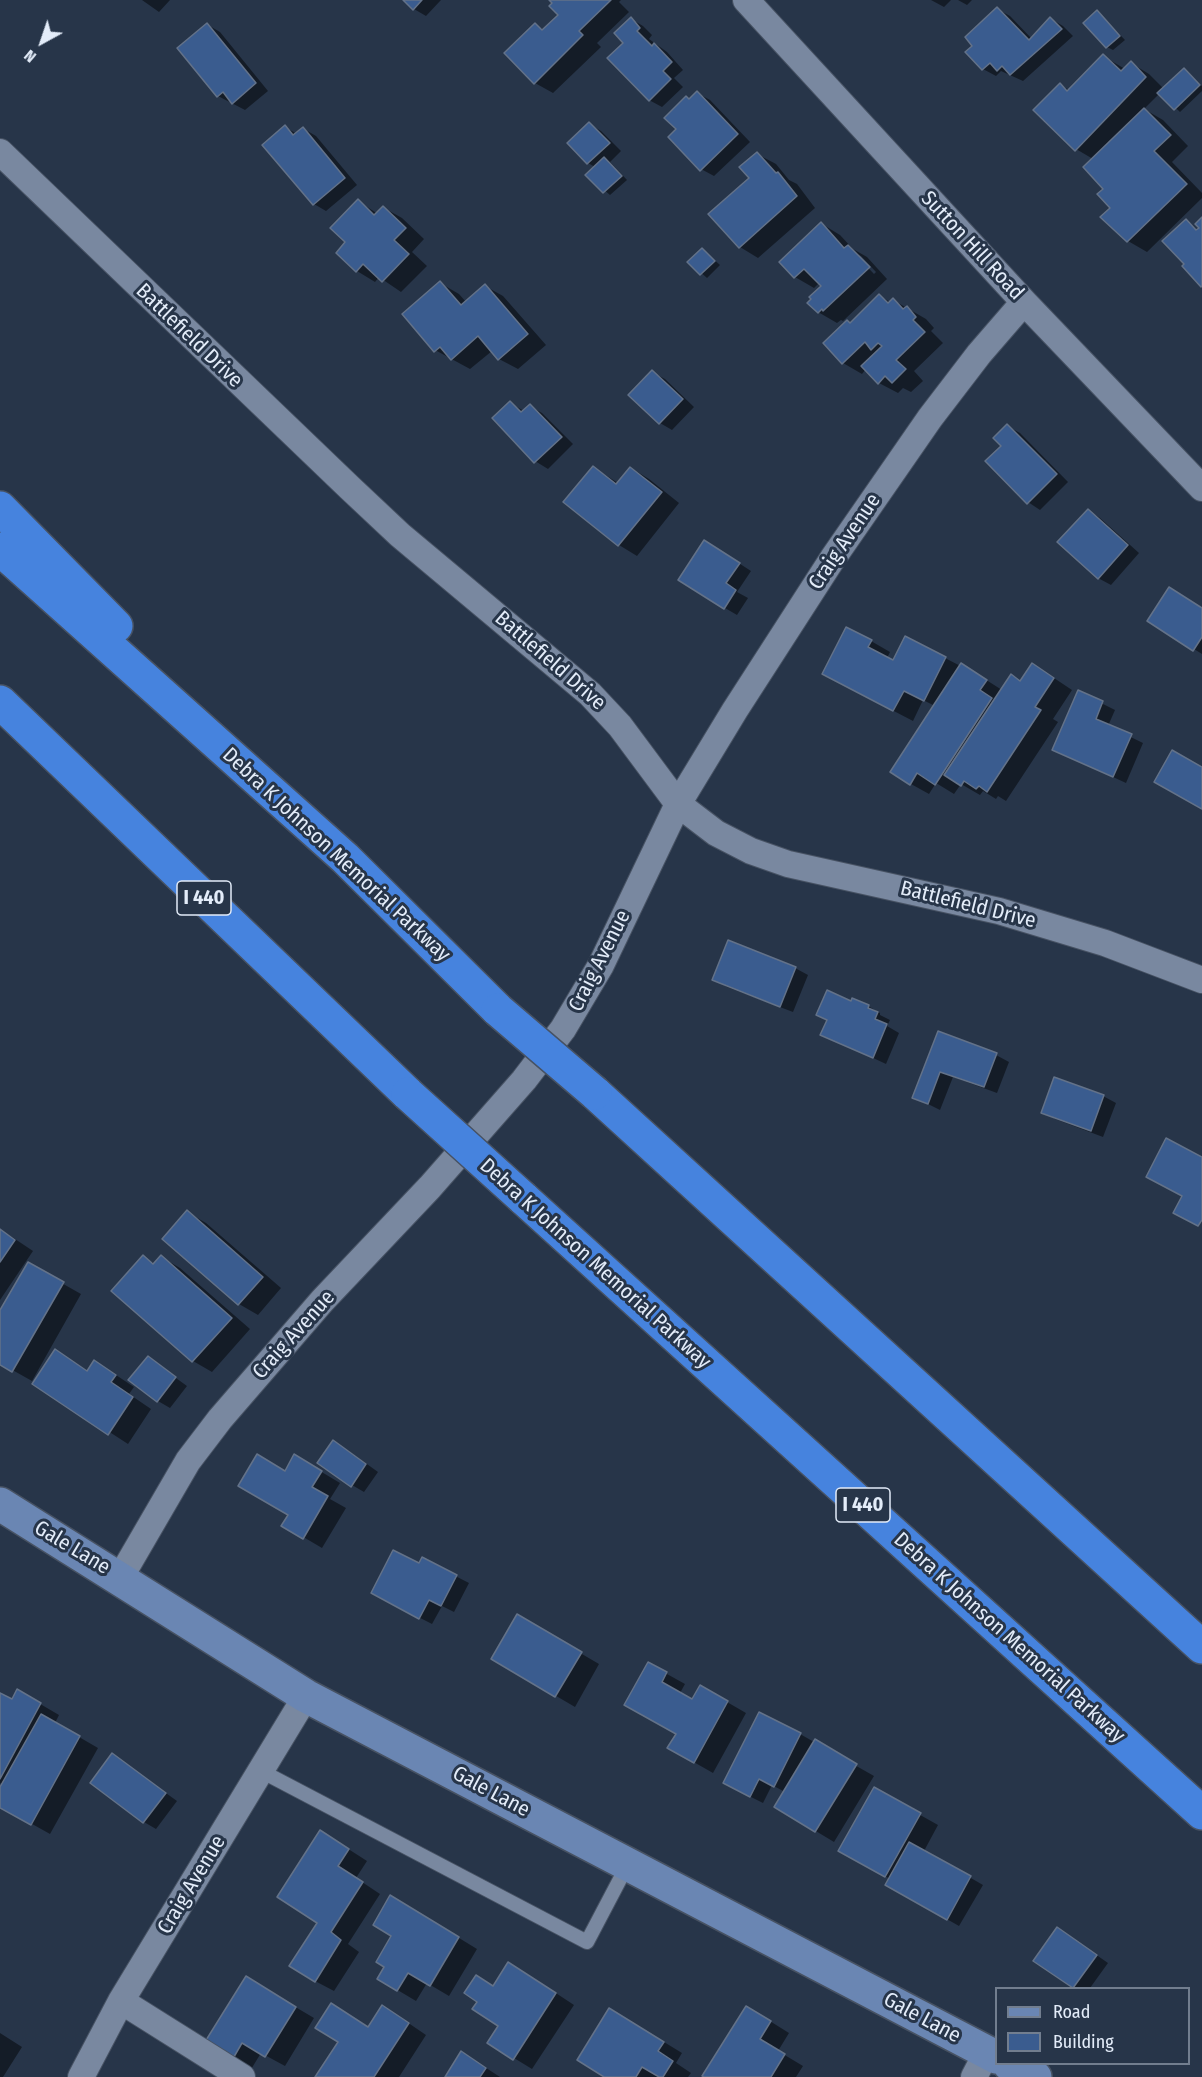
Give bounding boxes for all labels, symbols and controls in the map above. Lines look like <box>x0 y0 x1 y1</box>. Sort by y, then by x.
north arrow <box>12 12 72 72</box>
text: N <box>20 46 40 67</box>
street label: Sutton Hill Road <box>915 186 1029 306</box>
street label: Battlefield Drive <box>130 279 248 393</box>
street label: Craig Avenue <box>804 489 886 595</box>
street label: Battlefield Drive <box>489 606 611 716</box>
street label: Debra K Johnson Memorial Parkway <box>217 743 455 967</box>
street label: Battlefield Drive <box>898 876 1038 934</box>
road number: I 440 <box>177 881 231 915</box>
street label: Craig Avenue <box>564 906 636 1016</box>
street label: Debra K Johnson Memorial Parkway <box>474 1153 716 1375</box>
street label: Craig Avenue <box>248 1286 340 1384</box>
road number: I 440 <box>836 1488 890 1522</box>
street label: Gale Lane <box>30 1516 114 1580</box>
street label: Debra K Johnson Memorial Parkway <box>888 1527 1130 1749</box>
street label: Gale Lane <box>448 1761 534 1823</box>
street label: Craig Avenue <box>153 1831 231 1939</box>
street label: Gale Lane <box>879 1987 965 2049</box>
legend <box>995 1987 1190 2065</box>
text: Road <box>1053 2001 1090 2023</box>
text: Building <box>1053 2031 1114 2053</box>

